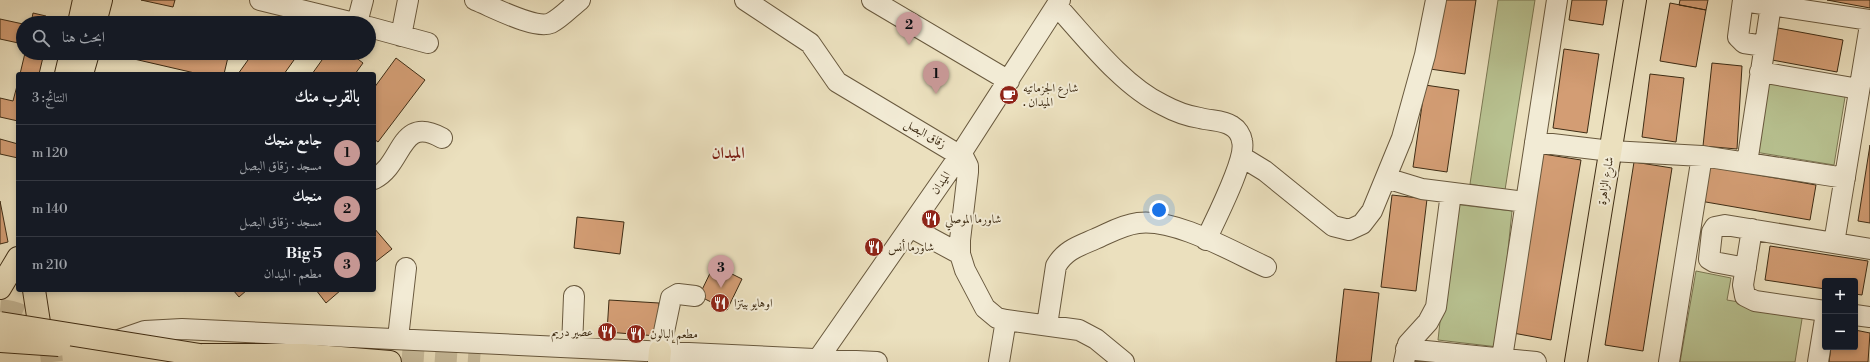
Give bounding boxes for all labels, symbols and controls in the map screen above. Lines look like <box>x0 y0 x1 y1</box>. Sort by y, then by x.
pin: 2 <box>896 12 922 45</box>
search box <box>16 16 376 60</box>
icon: search <box>30 27 52 49</box>
text: ابحث هنا <box>62 28 105 47</box>
pin: 1 <box>923 61 949 94</box>
place label: شارع الجزماتيه . الميدان <box>1023 81 1079 110</box>
cafe icon: شارع الجزماتيه . الميدان <box>998 84 1020 106</box>
text: بالقرب منك <box>294 86 360 108</box>
text: النتائج: 3 <box>32 90 68 106</box>
street label: زقاق البصل <box>901 116 949 153</box>
text: جامع منجك <box>264 131 322 150</box>
district label: الميدان <box>711 143 745 163</box>
text: 120 m <box>32 145 68 161</box>
text: 1 <box>344 145 350 161</box>
street label: شارع الزاهرة <box>1595 156 1620 207</box>
text: مسجد · زقاق البصل <box>239 158 322 174</box>
street label: الميدان <box>928 168 955 198</box>
text: منجك <box>292 187 322 206</box>
your location <box>1149 200 1169 220</box>
text: 140 m <box>32 201 68 217</box>
text: 2 <box>343 201 351 217</box>
restaurant icon: شاورما الموصلي <box>920 208 942 230</box>
place label: شاورما الموصلي <box>945 212 1002 231</box>
text: مسجد · زقاق البصل <box>239 214 322 230</box>
restaurant icon: شاورما أنس <box>863 236 885 258</box>
place label: شاورما أنس <box>888 239 934 256</box>
text: Big 5 <box>286 244 322 263</box>
pin: 3 <box>708 255 734 288</box>
text: 210 m <box>32 257 67 273</box>
text: 3 <box>343 257 351 273</box>
text: مطعم · الميدان <box>264 266 322 282</box>
map controls <box>1822 278 1858 350</box>
button: + <box>1822 278 1858 314</box>
restaurant icon: اوهايو بيتزا <box>709 292 731 314</box>
place label: اوهايو بيتزا <box>734 296 773 311</box>
button: − <box>1822 314 1858 350</box>
restaurant icon: عصير دريم <box>596 321 618 343</box>
restaurant icon: مطعم البالون <box>625 323 647 345</box>
place label: عصير دريم <box>551 325 593 343</box>
place label: مطعم البالون <box>650 327 698 345</box>

